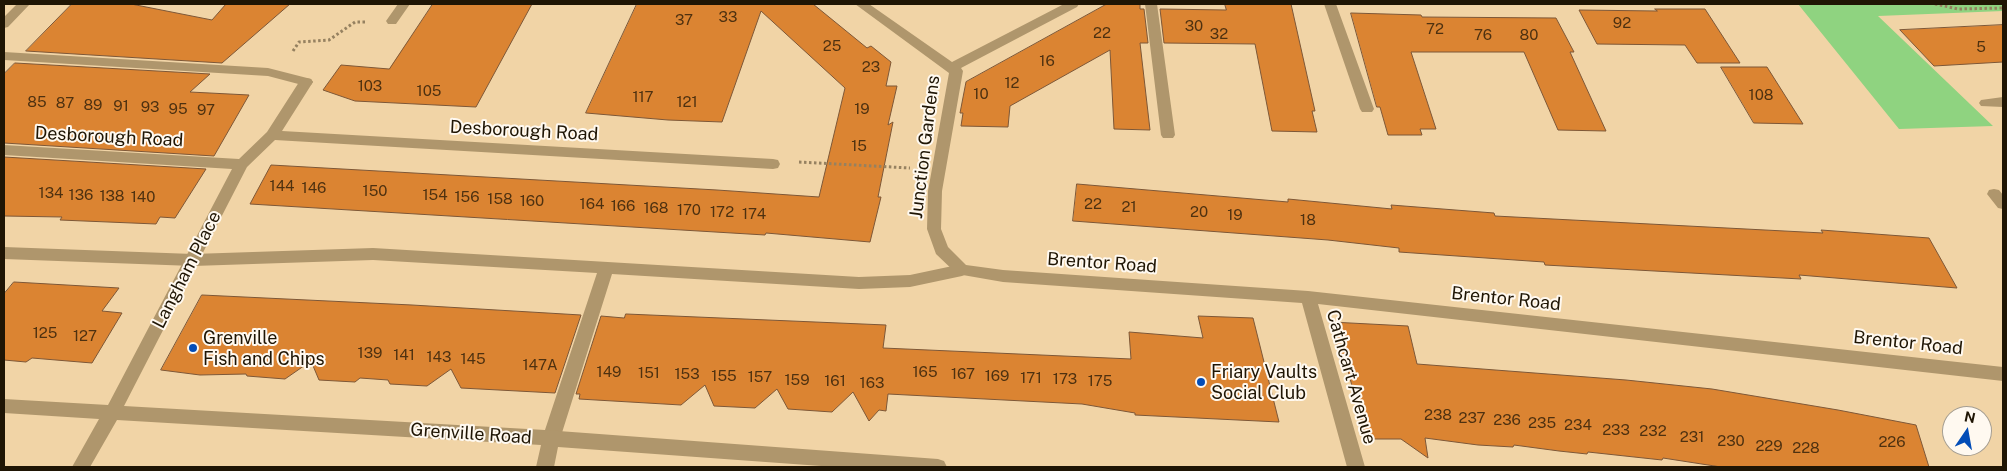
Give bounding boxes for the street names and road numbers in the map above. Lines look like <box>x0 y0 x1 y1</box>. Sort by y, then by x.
street label: Junction Gardens <box>906 74 944 220</box>
street label: Desborough Road <box>449 116 599 146</box>
street label: Desborough Road <box>34 122 184 152</box>
street label: Langham Place <box>148 208 226 332</box>
street label: Brentor Road <box>1046 248 1158 278</box>
street label: Brentor Road <box>1450 283 1562 315</box>
street label: Cathcart Avenue <box>1321 307 1381 447</box>
street label: Brentor Road <box>1852 327 1964 359</box>
street label: Grenville Road <box>410 419 532 449</box>

